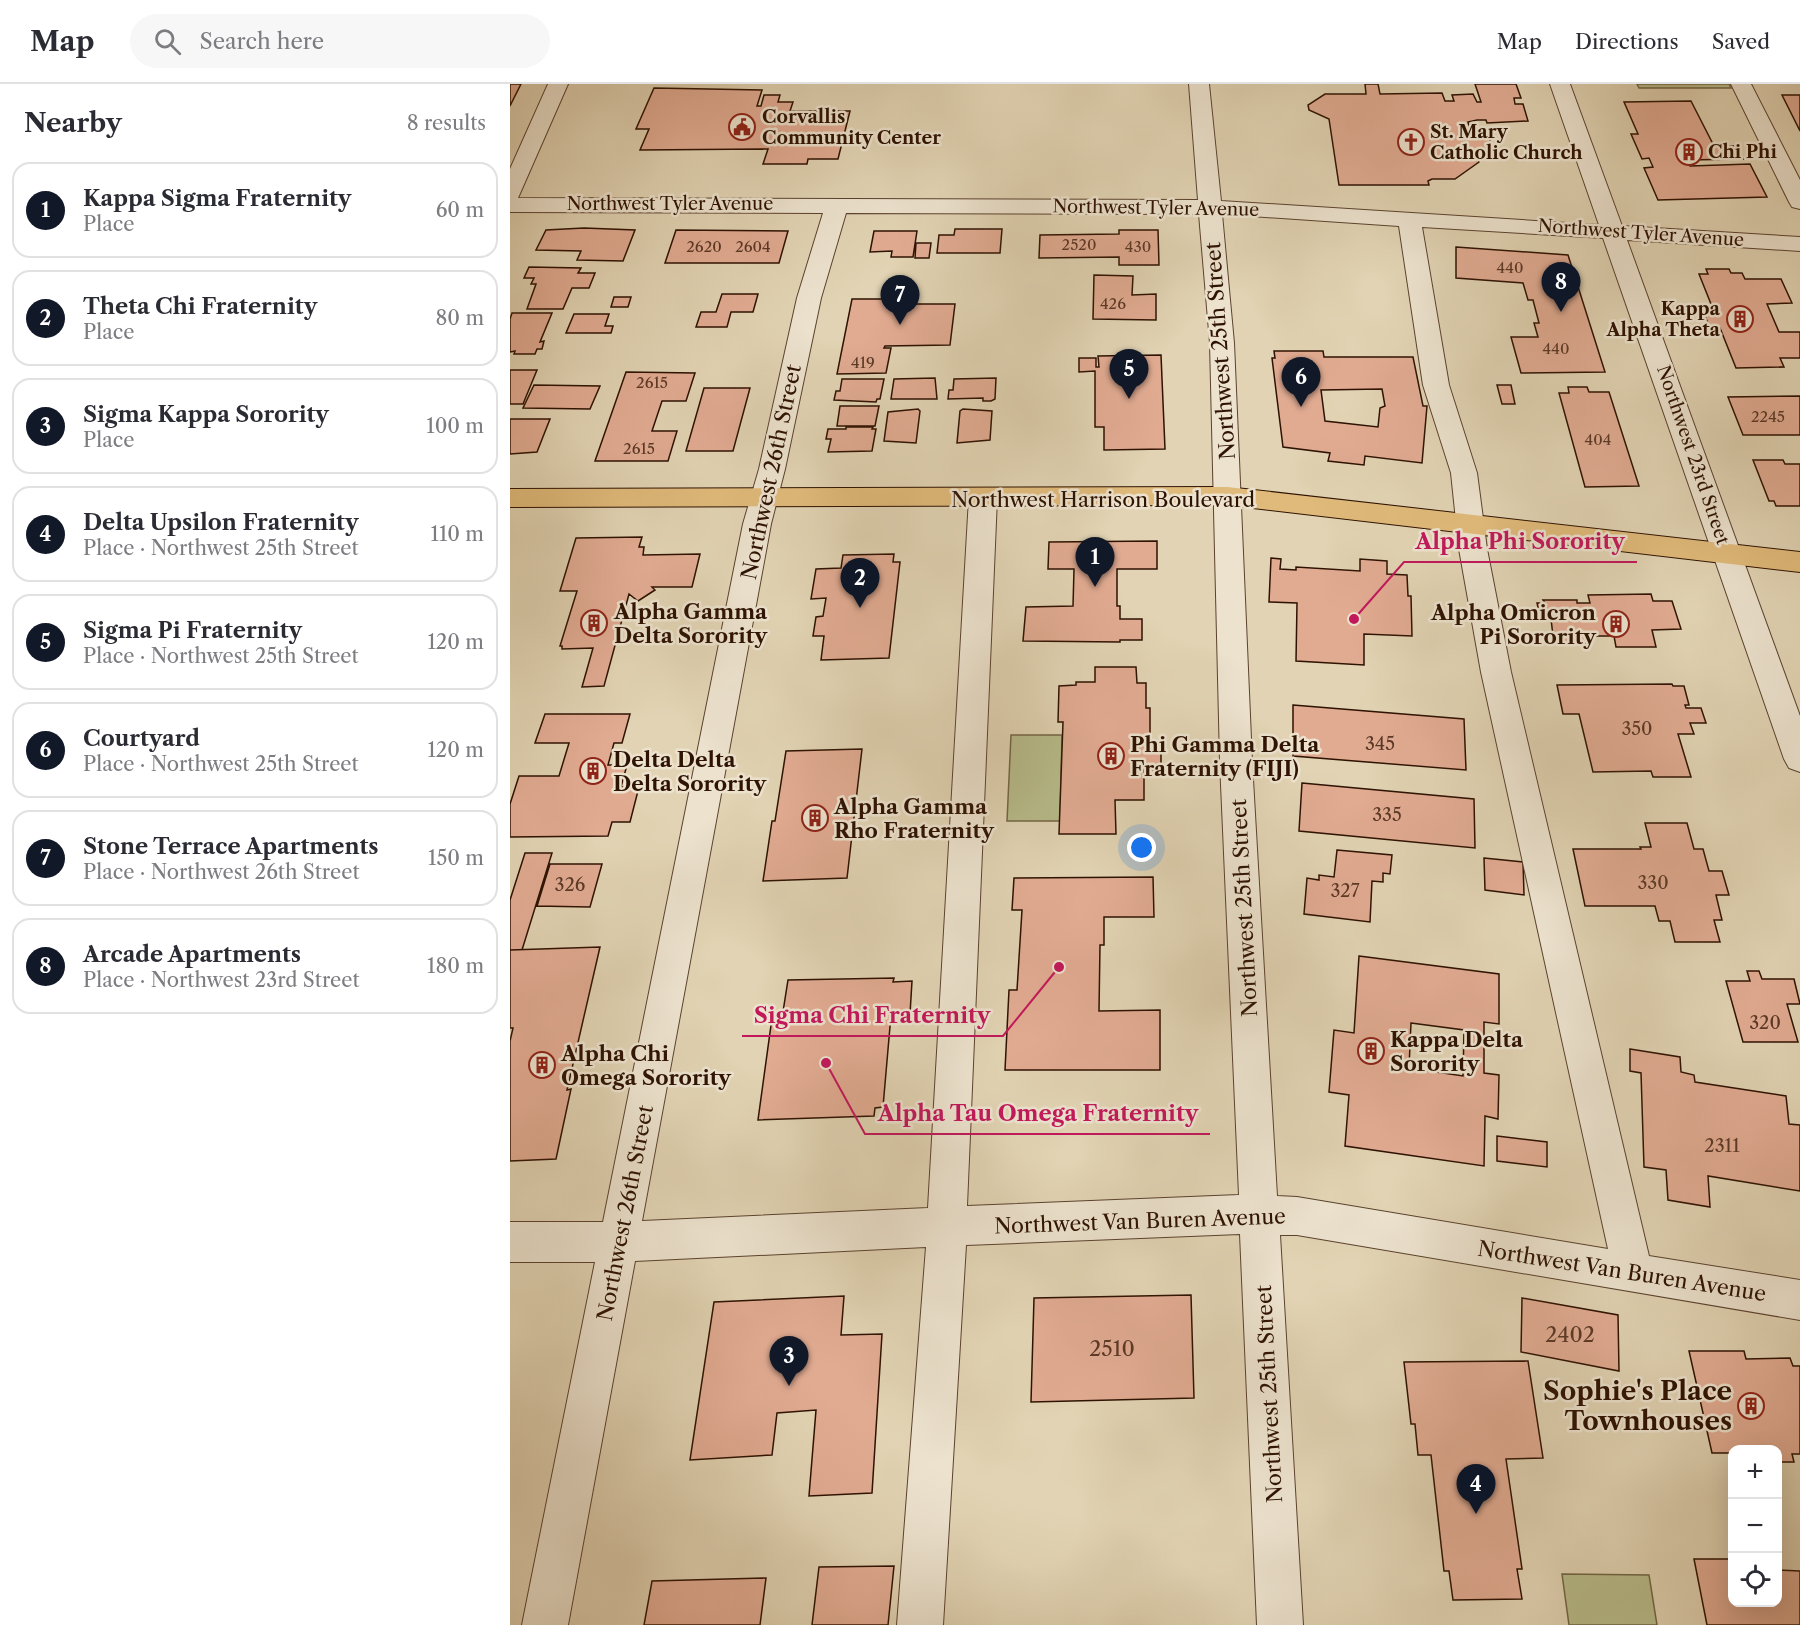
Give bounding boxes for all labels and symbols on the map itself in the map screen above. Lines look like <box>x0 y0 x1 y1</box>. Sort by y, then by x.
place label: Corvallis Community Center <box>762 106 941 149</box>
public building icon: Corvallis Community Center <box>727 112 757 142</box>
place label: St. Mary Catholic Church <box>1430 121 1583 164</box>
church icon: St. Mary Catholic Church <box>1396 127 1426 157</box>
building icon: Chi Phi <box>1674 137 1704 167</box>
place label: Chi Phi <box>1708 141 1777 163</box>
street label: Northwest Tyler Avenue <box>567 193 773 215</box>
street label: Northwest Tyler Avenue <box>1053 195 1259 221</box>
street label: Northwest Tyler Avenue <box>1537 215 1745 251</box>
house number: 2520 <box>1062 235 1096 254</box>
house number: 2620 <box>686 237 722 256</box>
house number: 2604 <box>735 237 771 256</box>
house number: 430 <box>1125 237 1151 256</box>
street label: Northwest 25th Street <box>1200 241 1240 461</box>
house number: 440 <box>1497 258 1523 277</box>
pin: 8 <box>1542 262 1580 312</box>
pin: 7 <box>880 276 920 325</box>
house number: 426 <box>1100 294 1126 313</box>
place label: Kappa Alpha Theta <box>1605 298 1721 341</box>
building icon: Kappa Alpha Theta <box>1725 304 1755 334</box>
house number: 440 <box>1543 339 1569 358</box>
pin: 5 <box>1110 350 1148 399</box>
house number: 419 <box>851 353 875 372</box>
pin: 6 <box>1282 358 1320 407</box>
street label: Northwest 26th Street <box>736 362 806 582</box>
street label: Northwest 23rd Street <box>1652 363 1734 548</box>
house number: 2615 <box>636 373 668 392</box>
house number: 2245 <box>1751 407 1785 426</box>
house number: 404 <box>1585 430 1611 449</box>
house number: 2615 <box>623 439 655 458</box>
street label: Northwest Harrison Boulevard <box>951 487 1255 512</box>
callout: Alpha Phi Sorority <box>1404 522 1637 562</box>
text: Alpha Phi Sorority <box>1414 528 1625 555</box>
pin: 1 <box>1076 538 1114 587</box>
pin: 2 <box>840 558 880 608</box>
place label: Alpha Gamma Delta Sorority <box>613 599 768 648</box>
place label: Alpha Omicron Pi Sorority <box>1430 600 1597 649</box>
building icon: Alpha Gamma Delta Sorority <box>579 608 609 638</box>
building icon: Alpha Omicron Pi Sorority <box>1601 609 1631 639</box>
house number: 350 <box>1621 718 1653 740</box>
place label: Phi Gamma Delta Fraternity (FIJI) <box>1130 732 1320 781</box>
house number: 345 <box>1365 733 1395 755</box>
building icon: Phi Gamma Delta Fraternity (FIJI) <box>1096 741 1126 771</box>
place label: Delta Delta Delta Sorority <box>613 747 767 796</box>
building icon: Delta Delta Delta Sorority <box>578 756 608 786</box>
place label: Alpha Gamma Rho Fraternity <box>833 794 995 843</box>
street label: Northwest 25th Street <box>1226 798 1262 1018</box>
building icon: Alpha Gamma Rho Fraternity <box>800 803 830 833</box>
house number: 335 <box>1372 804 1402 826</box>
your location <box>1127 833 1156 862</box>
house number: 330 <box>1637 872 1669 894</box>
house number: 326 <box>555 874 585 896</box>
house number: 327 <box>1330 880 1360 902</box>
callout: Sigma Chi Fraternity <box>742 996 1003 1036</box>
text: Sigma Chi Fraternity <box>754 1002 991 1029</box>
house number: 320 <box>1749 1012 1781 1034</box>
place label: Kappa Delta Sorority <box>1390 1027 1524 1076</box>
building icon: Kappa Delta Sorority <box>1356 1036 1386 1066</box>
place label: Alpha Chi Omega Sorority <box>560 1041 732 1090</box>
building icon: Alpha Chi Omega Sorority <box>527 1050 557 1080</box>
callout: Alpha Tau Omega Fraternity <box>865 1094 1210 1134</box>
text: Alpha Tau Omega Fraternity <box>877 1100 1199 1127</box>
street label: Northwest 26th Street <box>592 1102 658 1323</box>
house number: 2311 <box>1704 1135 1740 1157</box>
street label: Northwest Van Buren Avenue <box>994 1203 1286 1239</box>
street label: Northwest Van Buren Avenue <box>1476 1236 1768 1306</box>
street label: Northwest 25th Street <box>1251 1284 1287 1504</box>
house number: 2402 <box>1545 1322 1595 1347</box>
pin: 3 <box>770 1336 808 1386</box>
house number: 2510 <box>1089 1336 1135 1361</box>
place label: Sophie's Place Townhouses <box>1543 1375 1732 1437</box>
building icon: Sophie's Place Townhouses <box>1736 1391 1766 1421</box>
pin: 4 <box>1456 1464 1496 1514</box>

